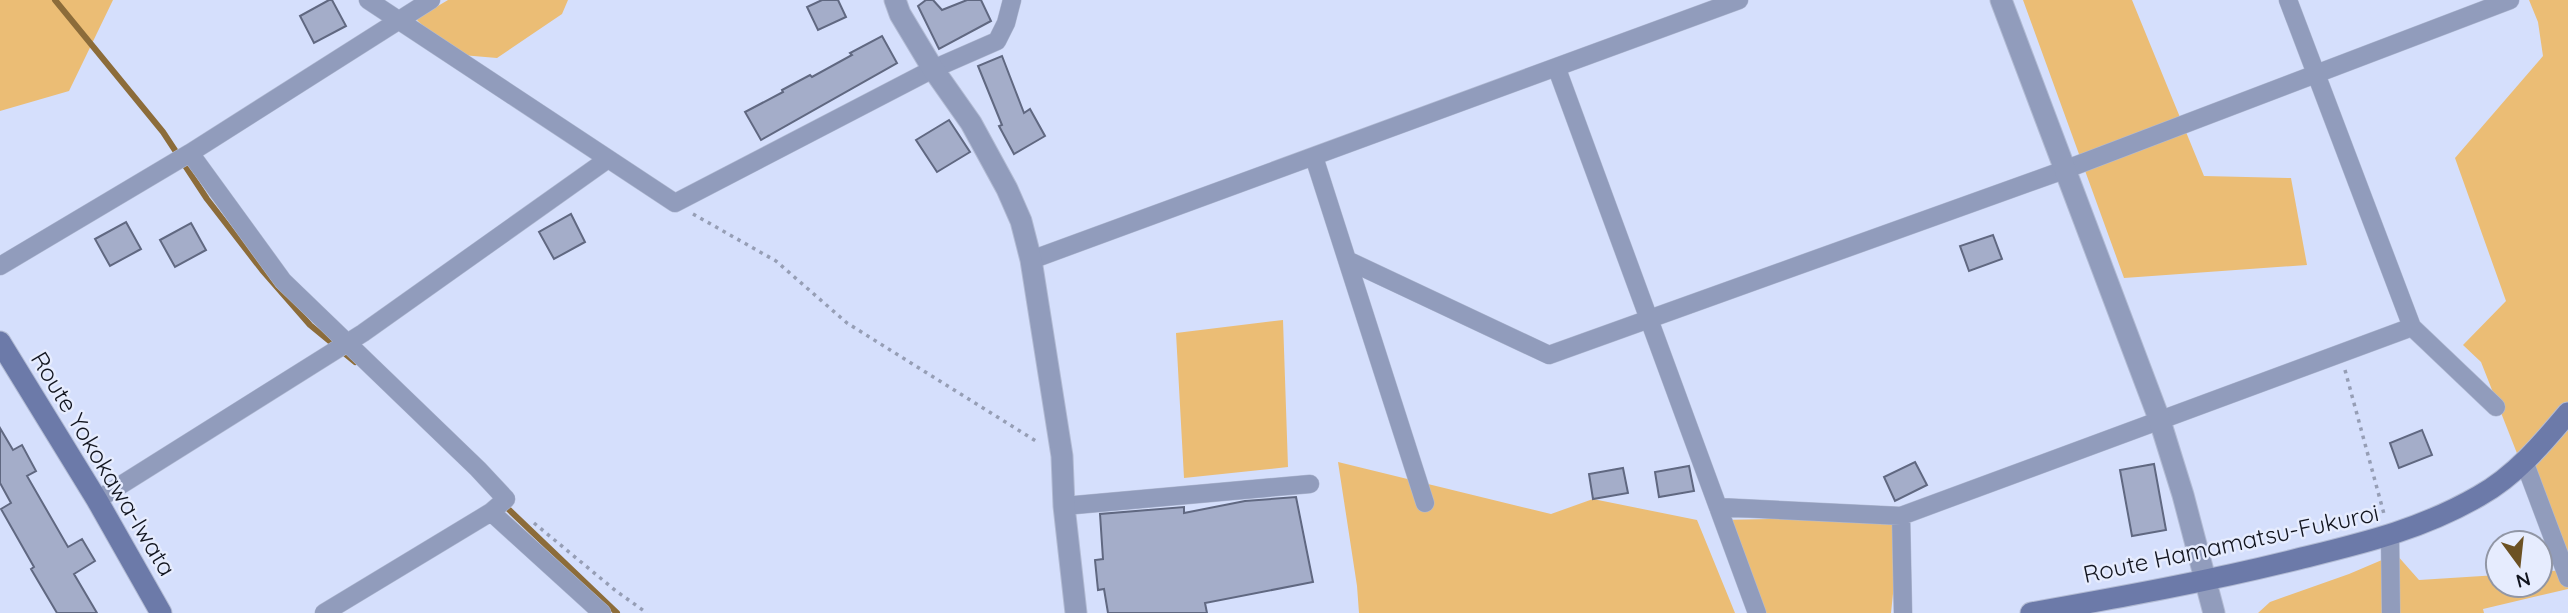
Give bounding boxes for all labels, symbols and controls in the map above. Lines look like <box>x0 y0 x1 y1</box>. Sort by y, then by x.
street label: Route Yokokawa-Iwata <box>25 346 183 581</box>
street label: Route Hamamatsu-Fukuroi <box>2080 497 2381 589</box>
north arrow <box>2484 529 2554 599</box>
text: N <box>2514 567 2533 594</box>

